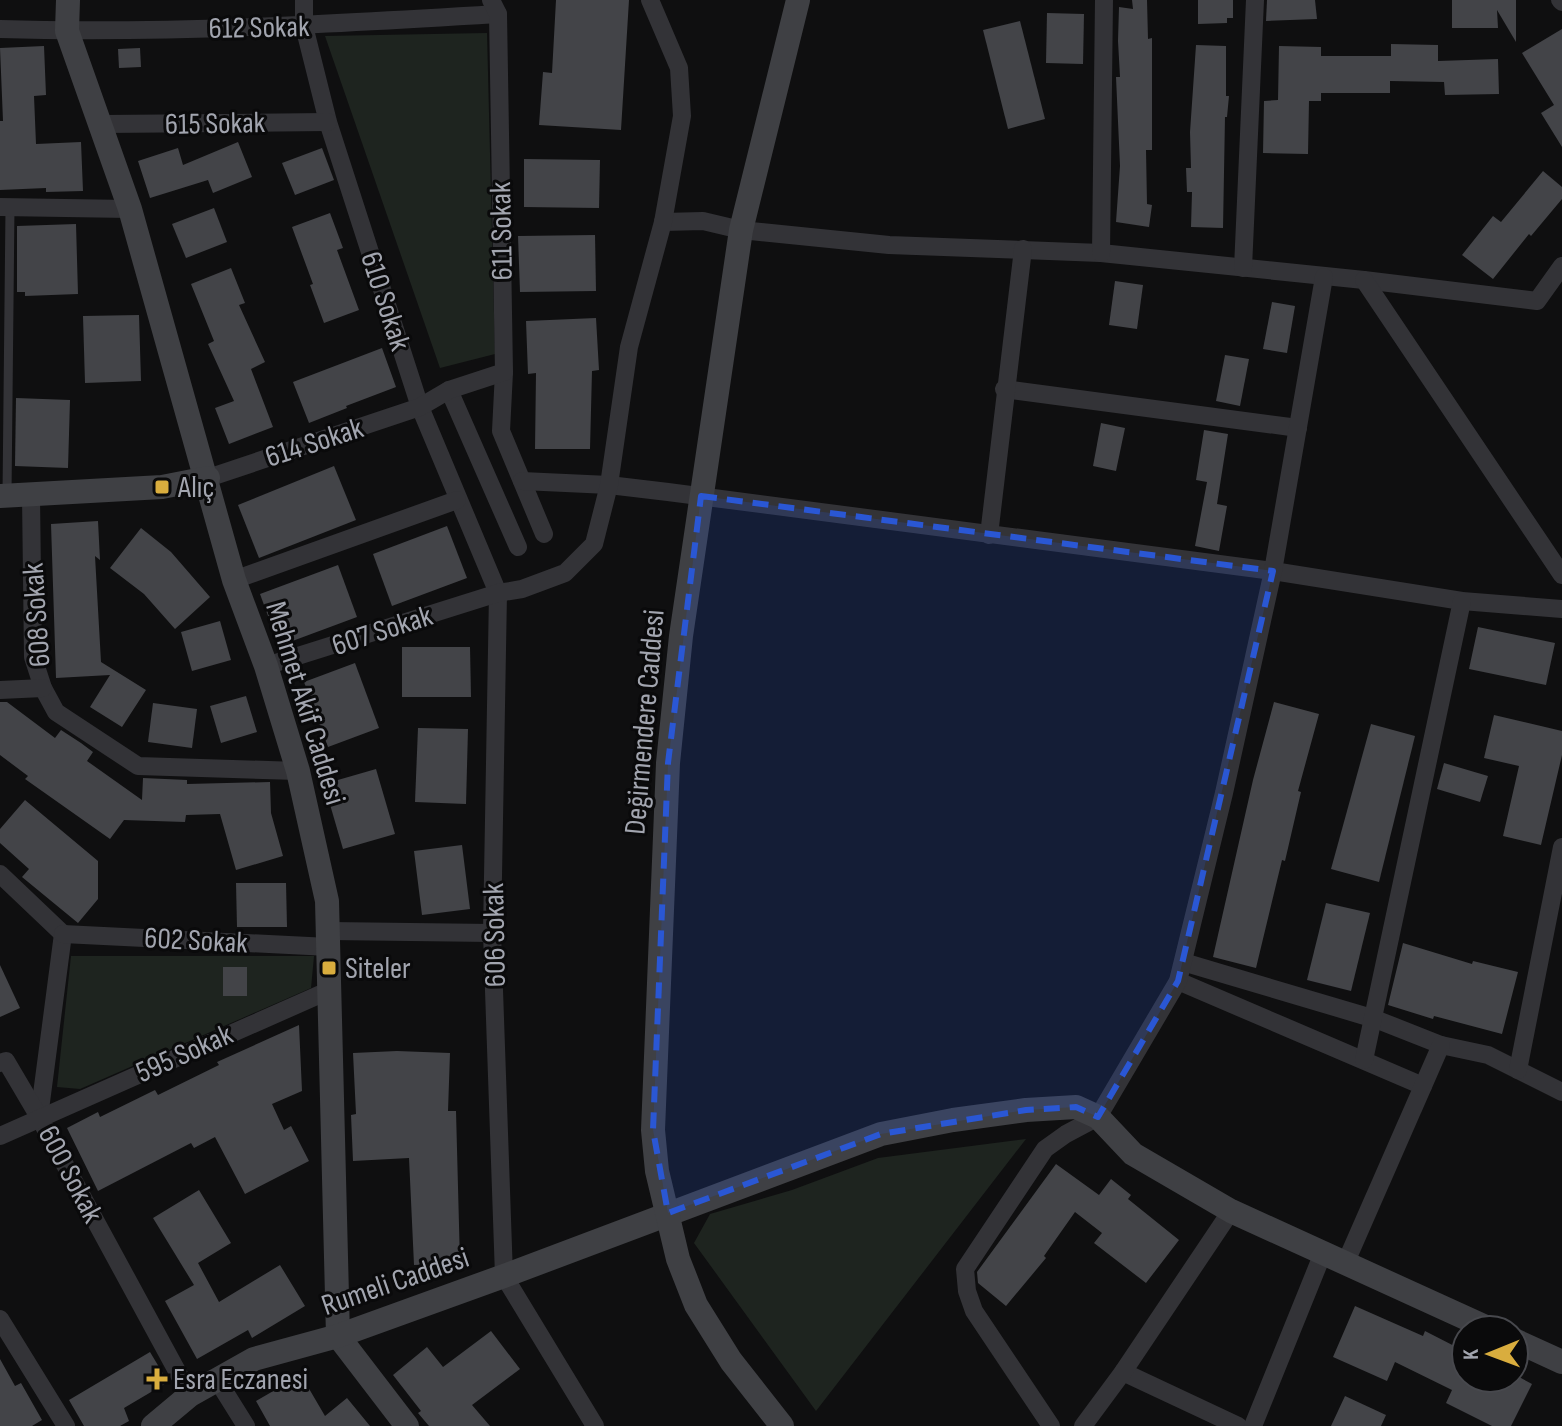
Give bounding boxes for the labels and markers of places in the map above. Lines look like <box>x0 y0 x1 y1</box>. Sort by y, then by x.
place label: Alıç <box>177 470 214 506</box>
marker: Alıç <box>153 478 171 496</box>
place label: Siteler <box>345 951 411 987</box>
marker: Siteler <box>320 959 338 977</box>
place label: Esra Eczanesi <box>173 1362 308 1398</box>
marker: Esra Eczanesi <box>148 1370 166 1388</box>

